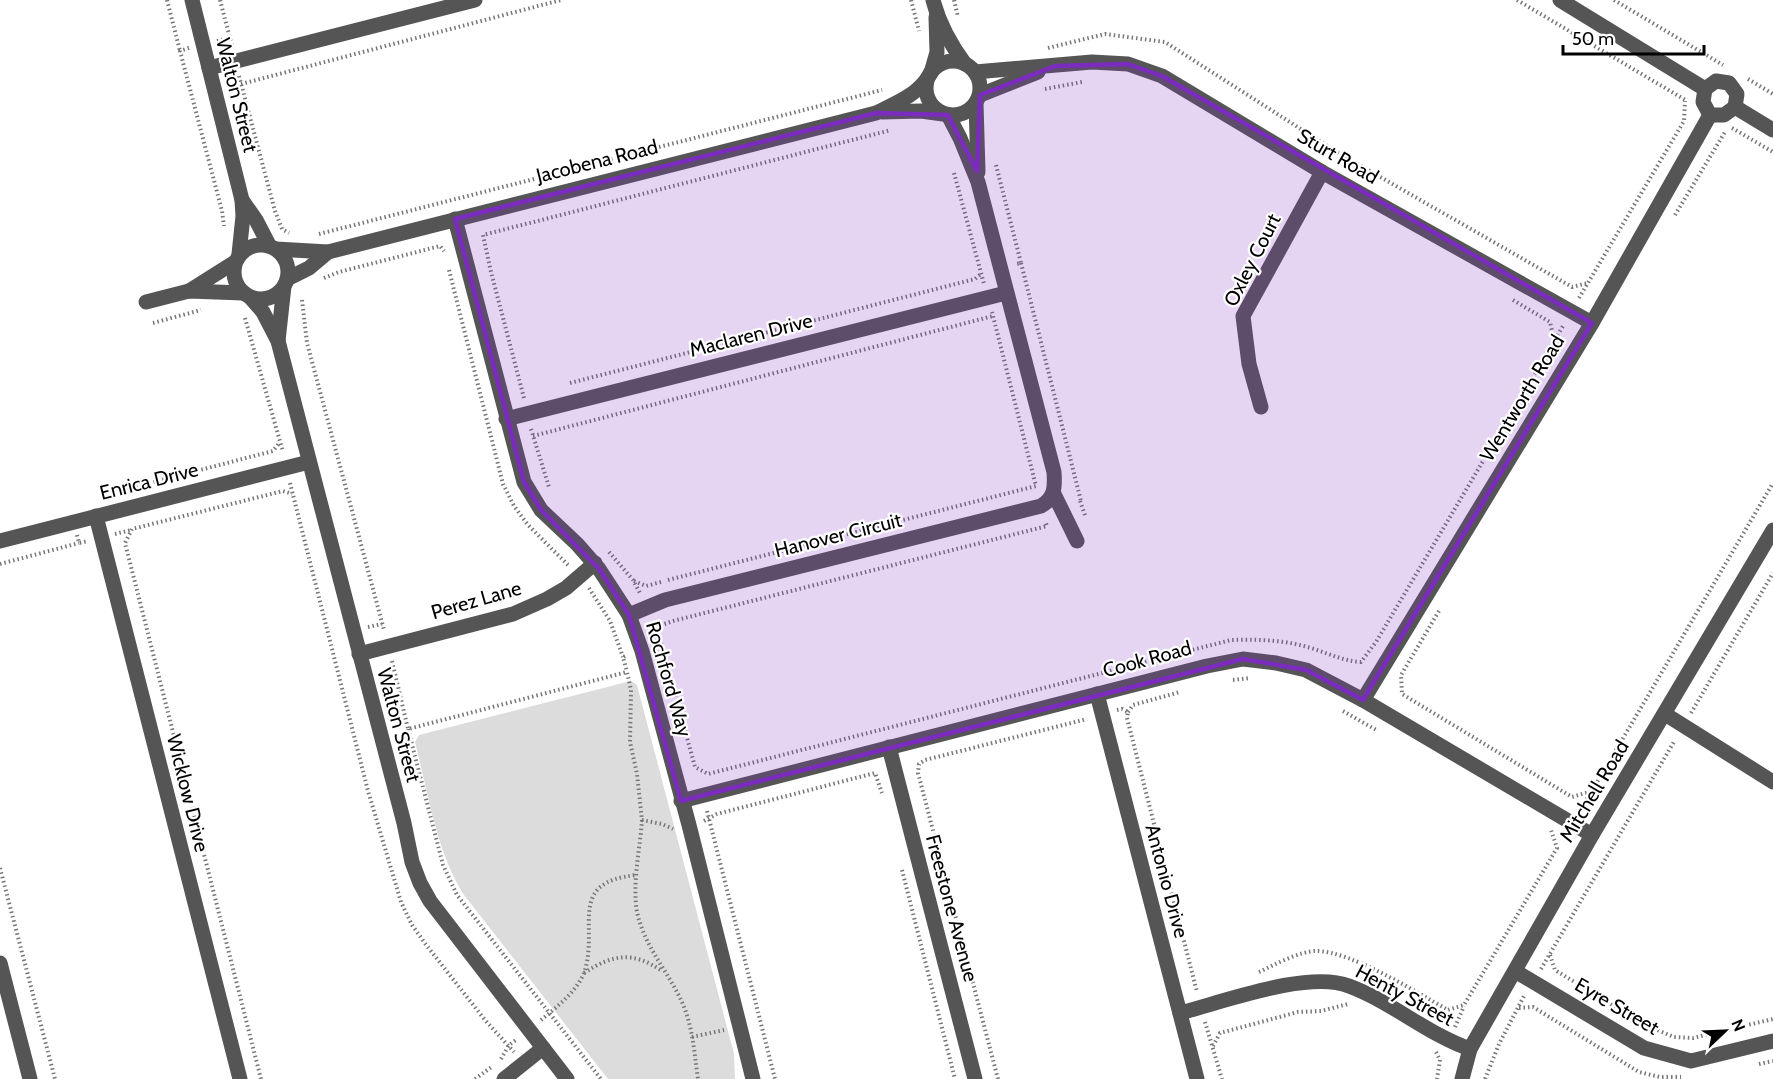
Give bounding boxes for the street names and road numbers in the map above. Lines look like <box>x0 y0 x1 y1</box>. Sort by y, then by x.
street label: Walton Street <box>211 35 263 155</box>
street label: Sturt Road <box>1293 123 1383 189</box>
street label: Jacobena Road <box>533 134 660 188</box>
street label: Oxley Court <box>1218 210 1286 310</box>
street label: Maclaren Drive <box>687 308 815 362</box>
street label: Wentworth Road <box>1475 330 1569 466</box>
street label: Enrica Drive <box>97 457 201 505</box>
street label: Hanover Circuit <box>772 508 904 562</box>
street label: Perez Lane <box>428 576 524 624</box>
street label: Rochford Way <box>641 618 697 740</box>
street label: Cook Road <box>1100 636 1194 682</box>
street label: Walton Street <box>372 665 426 785</box>
street label: Wicklow Drive <box>162 732 214 854</box>
street label: Mitchell Road <box>1554 736 1634 846</box>
street label: Antonio Drive <box>1140 821 1194 941</box>
street label: Freestone Avenue <box>921 832 983 984</box>
street label: Henty Street <box>1352 959 1458 1031</box>
street label: Eyre Street <box>1571 972 1664 1040</box>

